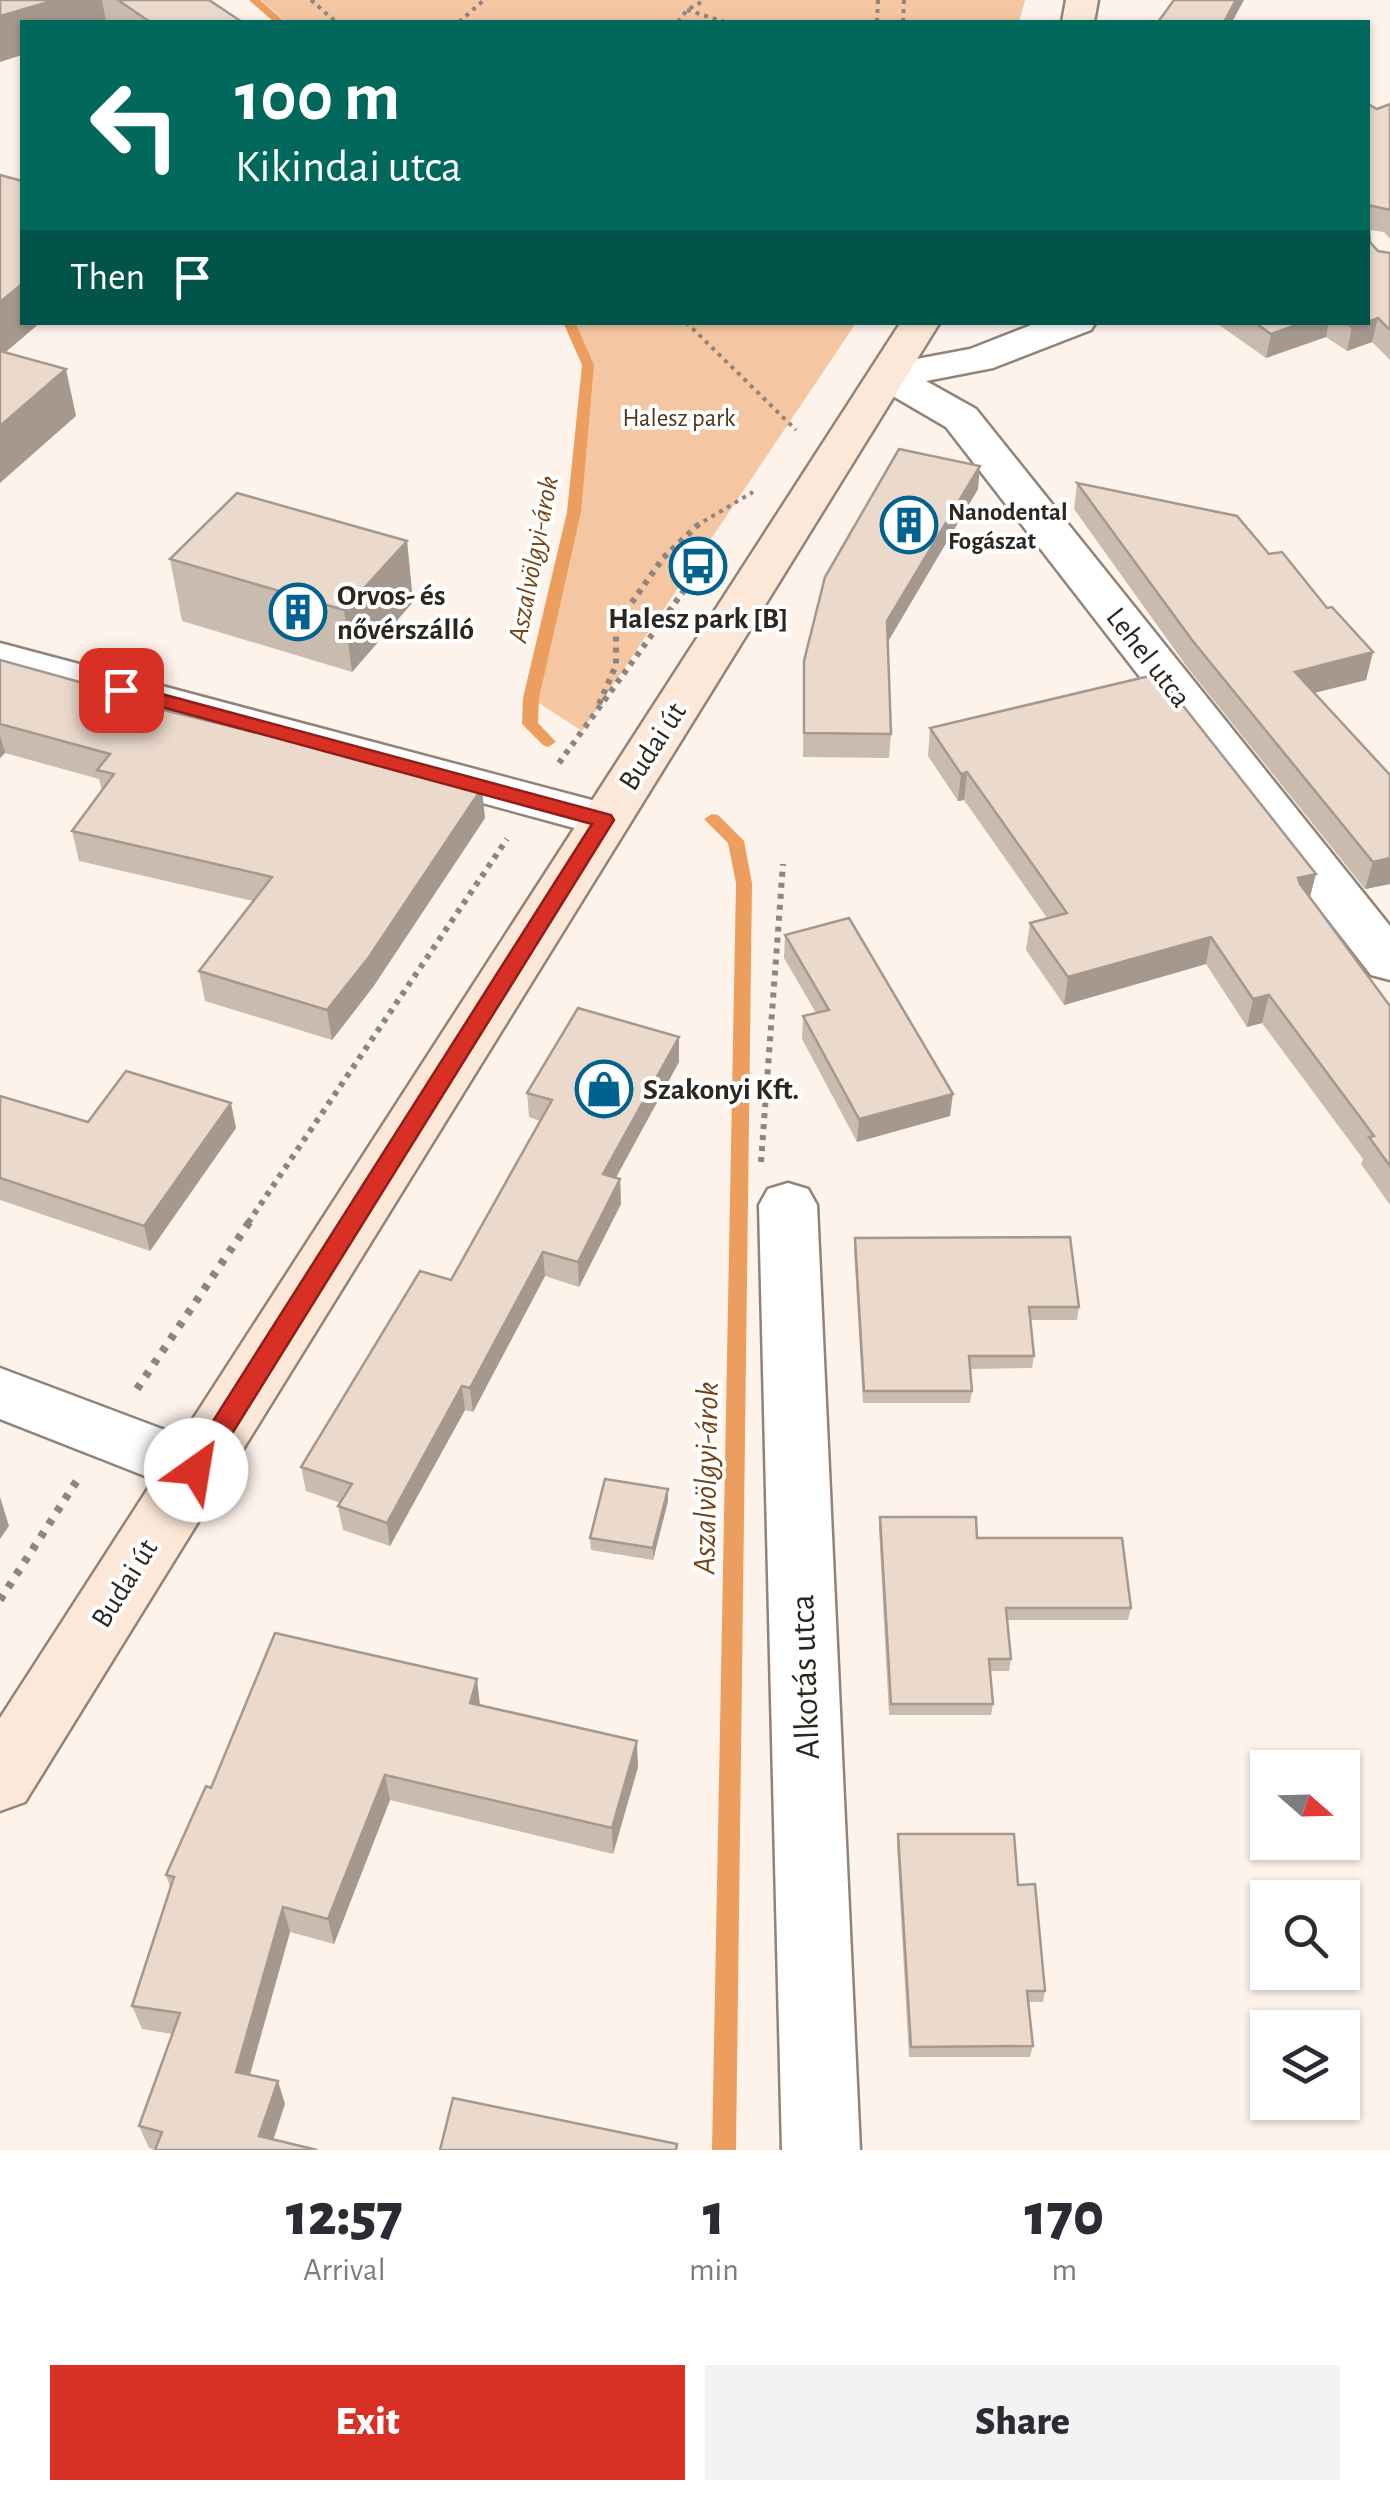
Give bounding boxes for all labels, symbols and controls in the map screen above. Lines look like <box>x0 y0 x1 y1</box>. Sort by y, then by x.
icon: left <box>70 60 200 190</box>
text: 100 m <box>235 63 400 133</box>
text: Kikindai utca <box>235 145 462 190</box>
icon: arrive <box>165 250 220 305</box>
text: Then <box>70 259 145 297</box>
park label: Halesz park <box>622 406 736 431</box>
water label: Aszalvölgyi-árok <box>504 474 564 646</box>
building icon: Nanodental Fogászat <box>879 495 939 555</box>
place label: Nanodental Fogászat <box>948 500 1068 554</box>
bus stop icon: Halesz park [B] <box>668 536 728 596</box>
place label: Orvos- és nővérszálló <box>337 581 474 645</box>
building icon: Orvos- és nővérszálló <box>268 582 328 642</box>
street label: Lehel utca <box>1100 602 1196 713</box>
place label: Halesz park [B] <box>608 604 788 634</box>
pin <box>79 648 164 733</box>
icon: arrive <box>94 663 149 718</box>
street label: Budai út <box>614 697 692 796</box>
shop icon: Szakonyi Kft. <box>574 1059 634 1119</box>
place label: Szakonyi Kft. <box>643 1075 799 1105</box>
water label: Aszalvölgyi-árok <box>688 1381 724 1576</box>
position arrow <box>144 1418 248 1522</box>
street label: Budai út <box>86 1534 164 1633</box>
street label: Alkotás utca <box>785 1594 826 1760</box>
north arrow <box>1250 1750 1360 1860</box>
map controls <box>1250 1750 1360 2120</box>
button: search <box>1250 1880 1360 1990</box>
button: layers <box>1250 2010 1360 2120</box>
text: 12:57 <box>286 2186 403 2246</box>
text: 1 <box>703 2186 725 2246</box>
text: 170 <box>1025 2186 1104 2246</box>
text: Arrival <box>303 2254 386 2286</box>
text: min <box>689 2254 739 2286</box>
text: m <box>1052 2254 1077 2286</box>
button: Exit <box>50 2365 685 2480</box>
button: Share <box>705 2365 1340 2480</box>

